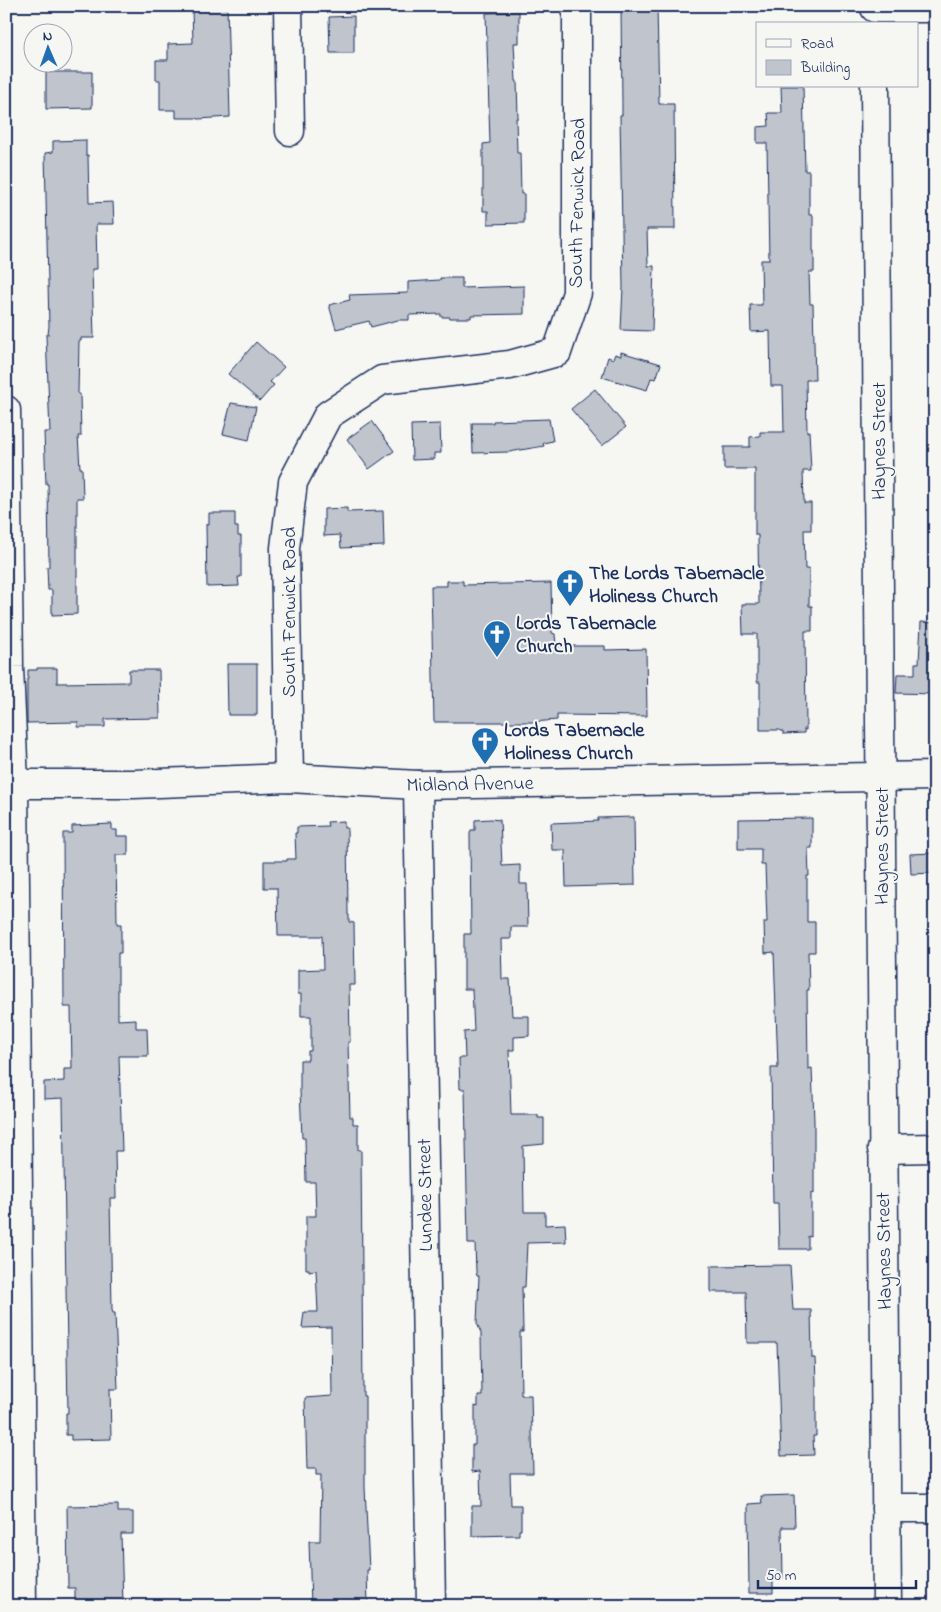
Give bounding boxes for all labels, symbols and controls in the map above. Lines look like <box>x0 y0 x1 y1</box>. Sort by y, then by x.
north arrow <box>22 22 72 72</box>
legend <box>756 22 918 88</box>
text: N <box>43 26 53 47</box>
text: Road <box>801 33 834 55</box>
text: Building <box>800 57 850 80</box>
street label: South Fenwick Road <box>563 118 594 289</box>
street label: Haynes Street <box>866 382 895 500</box>
street label: South Fenwick Road <box>276 527 305 697</box>
place label: The Lords Tabernacle Holiness Church <box>589 560 765 612</box>
church icon: The Lords Tabernacle Holiness Church <box>555 568 585 607</box>
place label: Lords Tabernacle Church <box>516 610 657 662</box>
church icon: Lords Tabernacle Church <box>482 619 512 658</box>
place label: Lords Tabernacle Holiness Church <box>504 717 645 769</box>
church icon: Lords Tabernacle Holiness Church <box>470 726 500 765</box>
street label: Midland Avenue <box>406 770 534 801</box>
street label: Haynes Street <box>869 787 898 905</box>
street label: Lundee Street <box>411 1138 442 1252</box>
street label: Haynes Street <box>870 1191 901 1310</box>
scale bar <box>758 1557 916 1589</box>
text: 50 m <box>766 1565 797 1587</box>

